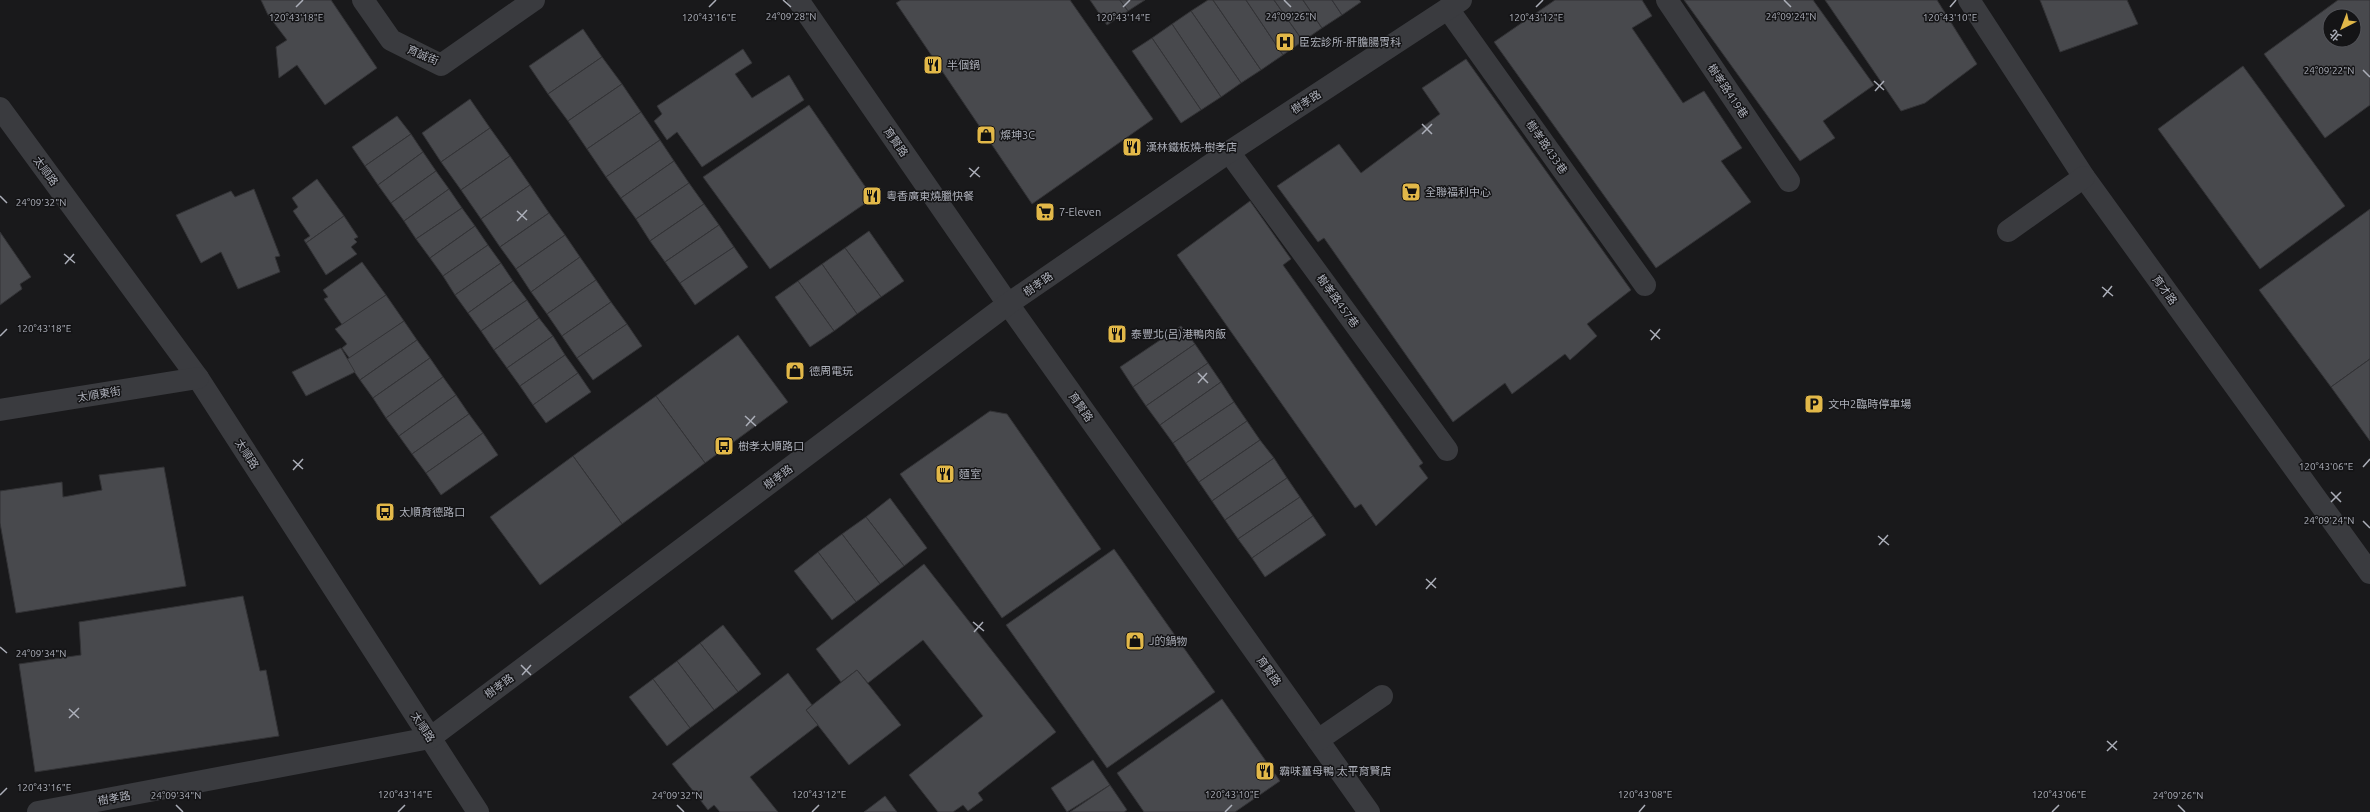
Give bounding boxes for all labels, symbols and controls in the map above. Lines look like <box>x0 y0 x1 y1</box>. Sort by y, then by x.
north arrow <box>2322 8 2362 48</box>
text: 24°09'28"N <box>766 11 816 22</box>
text: 24°09'26"N <box>1266 11 1316 22</box>
text: 24°09'24"N <box>1766 11 1816 22</box>
text: 120°43'18"E <box>269 12 324 23</box>
text: 120°43'16"E <box>682 12 737 23</box>
text: 120°43'14"E <box>1096 12 1151 23</box>
text: 120°43'12"E <box>1509 12 1564 23</box>
text: 120°43'10"E <box>1923 12 1978 23</box>
text: 北 <box>2327 27 2343 44</box>
hospital icon: 臣宏診所-肝膽腸胃科 <box>1274 31 1296 53</box>
place label: 臣宏診所-肝膽腸胃科 <box>1299 36 1401 48</box>
street label: 育誠街 <box>405 43 441 67</box>
restaurant icon: 半個鍋 <box>922 54 944 76</box>
place label: 半個鍋 <box>947 59 980 71</box>
street label: 樹孝路419巷 <box>1706 62 1750 120</box>
text: 24°09'22"N <box>2304 65 2354 76</box>
street label: 樹孝路 <box>1289 88 1323 116</box>
street label: 樹孝路433巷 <box>1524 118 1570 176</box>
shop icon: 燦坤3C <box>975 124 997 146</box>
street label: 育賢路 <box>882 125 910 159</box>
place label: 燦坤3C <box>1000 129 1035 141</box>
restaurant icon: 漢林鐵板燒-樹孝店 <box>1121 136 1143 158</box>
place label: 漢林鐵板燒-樹孝店 <box>1146 141 1237 153</box>
street label: 太順路 <box>31 154 61 188</box>
supermarket icon: 全聯福利中心 <box>1400 181 1422 203</box>
restaurant icon: 粵香廣東燒臘快餐 <box>861 185 883 207</box>
place label: 全聯福利中心 <box>1425 186 1491 198</box>
place label: 粵香廣東燒臘快餐 <box>886 190 974 202</box>
text: 24°09'32"N <box>16 197 66 208</box>
supermarket icon: 7-Eleven <box>1034 201 1056 223</box>
place label: 7-Eleven <box>1059 206 1101 218</box>
street label: 樹孝路 <box>1021 270 1055 298</box>
street label: 樹孝路457巷 <box>1315 272 1361 330</box>
street label: 育才路 <box>2150 273 2180 307</box>
text: 120°43'18"E <box>17 323 72 334</box>
restaurant icon: 泰豐北(呂)港鴨肉飯 <box>1106 323 1128 345</box>
place label: 泰豐北(呂)港鴨肉飯 <box>1131 328 1226 341</box>
shop icon: 德周電玩 <box>784 360 806 382</box>
place label: 德周電玩 <box>809 365 853 377</box>
street label: 太順東街 <box>76 385 122 403</box>
street label: 育賢路 <box>1067 390 1095 424</box>
parking icon: 文中2臨時停車場 <box>1803 393 1825 415</box>
place label: 文中2臨時停車場 <box>1828 398 1911 410</box>
bus stop icon: 樹孝太順路口 <box>713 435 735 457</box>
street label: 太順路 <box>233 437 261 471</box>
place label: 樹孝太順路口 <box>738 440 804 452</box>
text: 120°43'06"E <box>2299 461 2354 472</box>
street label: 樹孝路 <box>761 462 795 492</box>
restaurant icon: 麵室 <box>934 463 956 485</box>
place label: 麵室 <box>959 468 981 480</box>
bus stop icon: 太順育德路口 <box>374 501 396 523</box>
place label: 太順育德路口 <box>399 506 465 518</box>
text: 24°09'24"N <box>2304 515 2354 526</box>
shop icon: J的鍋物 <box>1124 630 1146 652</box>
place label: J的鍋物 <box>1149 635 1187 647</box>
text: 24°09'34"N <box>16 648 66 659</box>
street label: 育賢路 <box>1255 654 1283 688</box>
street label: 樹孝路 <box>482 671 516 701</box>
street label: 太順路 <box>409 710 437 744</box>
restaurant icon: 霸味薑母鴨 太平育賢店 <box>1254 760 1276 782</box>
place label: 霸味薑母鴨 太平育賢店 <box>1279 765 1392 777</box>
text: 120°43'16"E <box>17 782 72 793</box>
street label: 樹孝路 <box>97 789 131 807</box>
text: 120°43'14"E <box>378 789 433 800</box>
text: 120°43'12"E <box>792 789 847 800</box>
text: 120°43'10"E <box>1205 789 1260 800</box>
text: 120°43'08"E <box>1618 789 1673 800</box>
text: 120°43'06"E <box>2032 789 2087 800</box>
text: 24°09'34"N <box>151 790 201 801</box>
text: 24°09'32"N <box>652 790 702 801</box>
text: 24°09'26"N <box>2153 790 2203 801</box>

